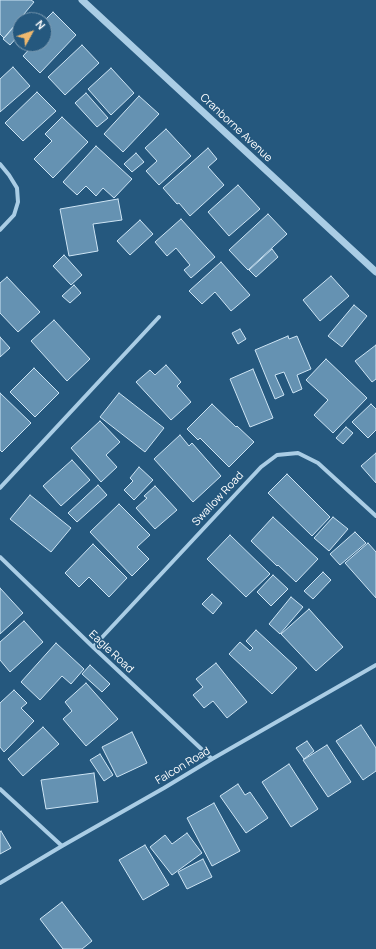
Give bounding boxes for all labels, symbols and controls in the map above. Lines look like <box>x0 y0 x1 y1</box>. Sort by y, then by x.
north arrow <box>12 12 52 52</box>
text: N <box>33 17 49 32</box>
street label: Cranborne Avenue <box>197 91 275 165</box>
street label: Swallow Road <box>190 469 246 529</box>
street label: Eagle Road <box>86 628 136 676</box>
street label: Falcon Road <box>153 745 213 787</box>

